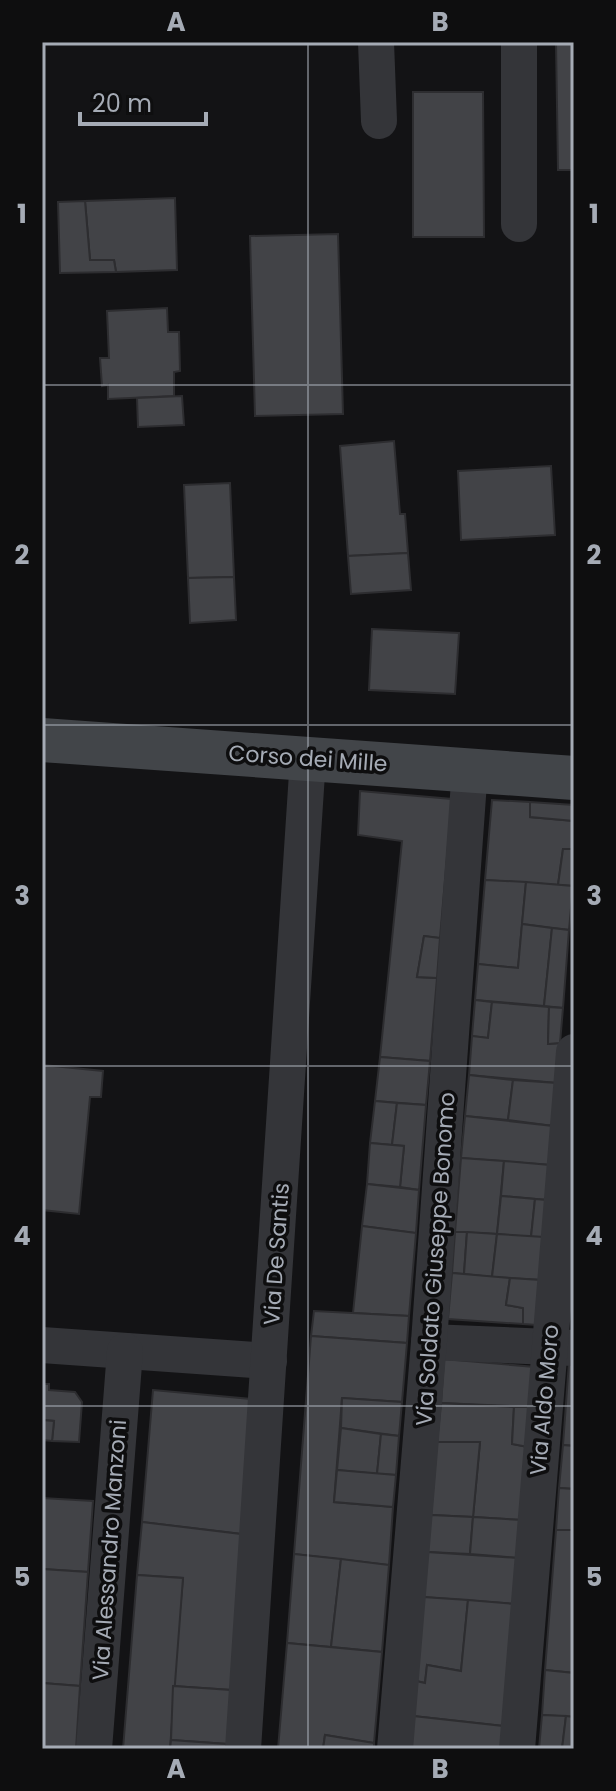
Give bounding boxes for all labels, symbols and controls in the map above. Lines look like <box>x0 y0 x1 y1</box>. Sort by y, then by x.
text: A <box>166 4 186 40</box>
text: B <box>431 4 449 40</box>
scale bar <box>80 76 206 126</box>
text: 20 m <box>92 87 152 120</box>
text: 1 <box>17 196 27 232</box>
text: 1 <box>589 196 599 232</box>
text: 2 <box>15 537 30 573</box>
text: 2 <box>587 537 602 573</box>
street label: Corso dei Mille <box>227 737 389 780</box>
text: 3 <box>14 878 30 914</box>
text: 3 <box>586 878 602 914</box>
street label: Via Soldato Giuseppe Bonomo <box>408 1091 463 1427</box>
street label: Via De Santis <box>256 1182 297 1326</box>
text: 4 <box>13 1218 31 1254</box>
text: 4 <box>585 1218 603 1254</box>
street label: Via Aldo Moro <box>522 1323 567 1477</box>
street label: Via Alessandro Manzoni <box>85 1419 134 1681</box>
text: 5 <box>14 1559 30 1595</box>
text: 5 <box>586 1559 602 1595</box>
text: A <box>166 1751 186 1787</box>
text: B <box>431 1751 449 1787</box>

